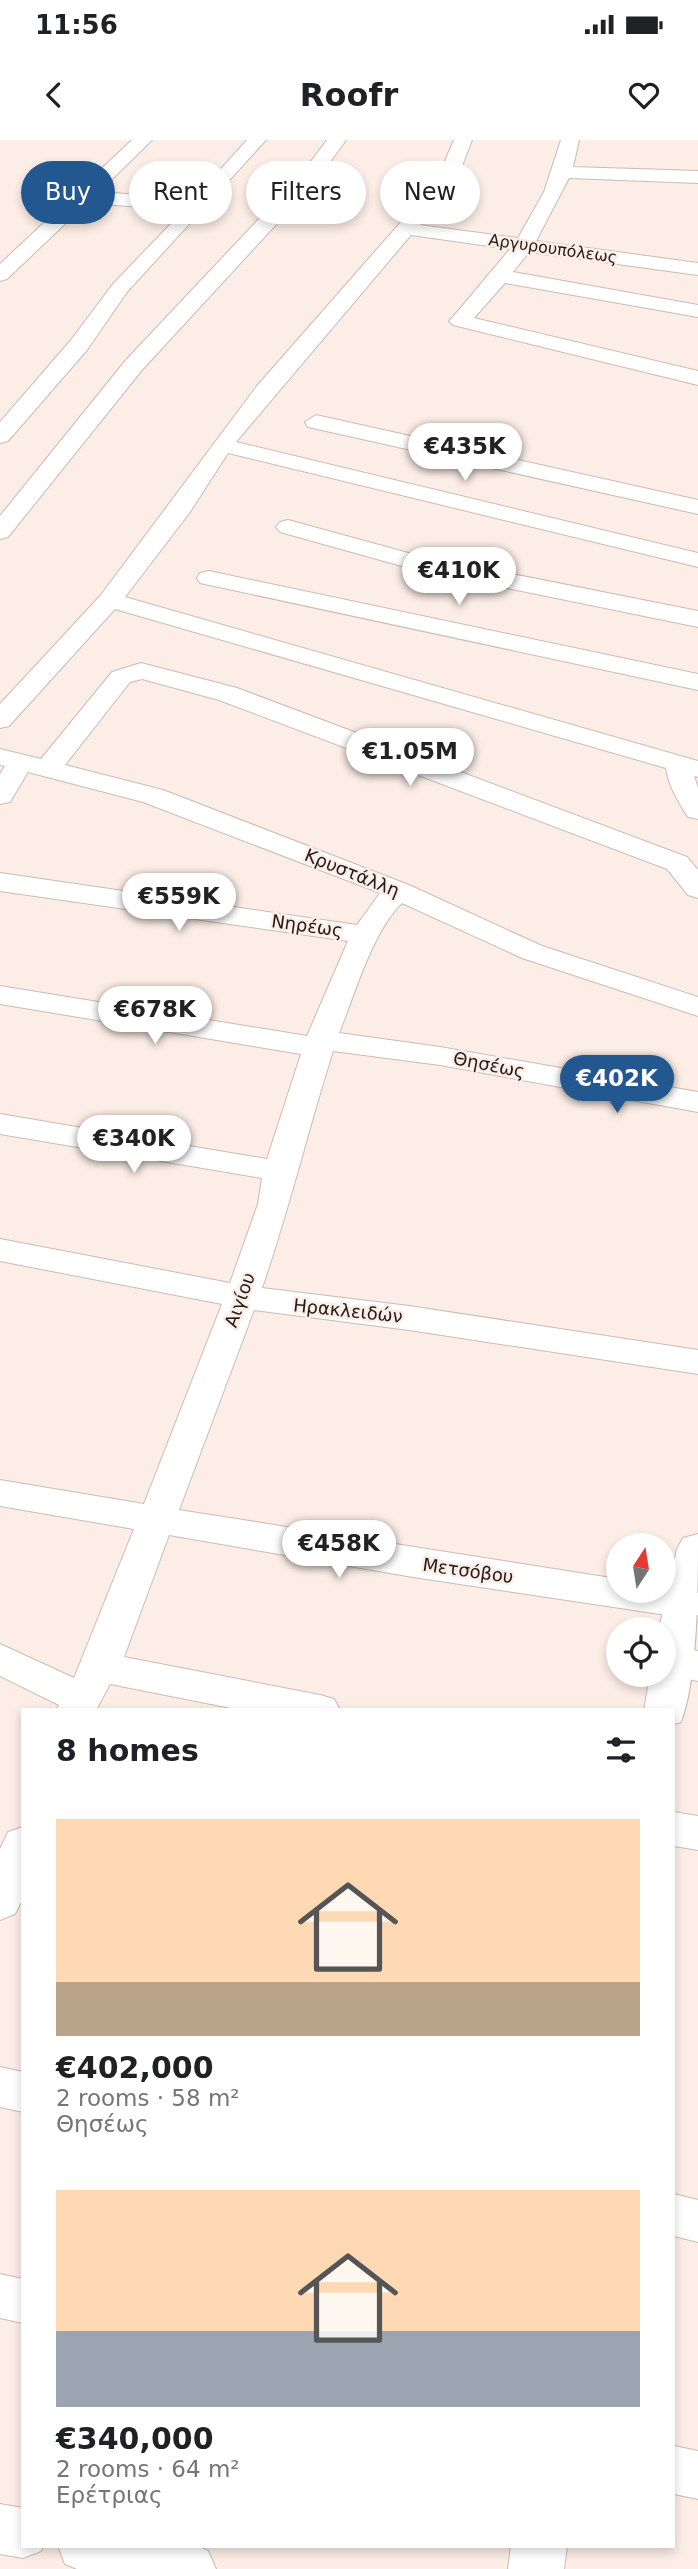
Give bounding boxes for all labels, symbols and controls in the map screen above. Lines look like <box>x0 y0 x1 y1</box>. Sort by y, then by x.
text: 11:56 <box>35 10 118 40</box>
icon: back <box>35 76 73 114</box>
text: Roofr <box>300 76 398 114</box>
icon: heart <box>625 76 663 114</box>
chip: Buy <box>21 161 115 224</box>
chip: Rent <box>129 161 232 224</box>
chip: Filters <box>246 161 366 224</box>
chip: New <box>380 161 480 224</box>
street label: Αργυρουπόλεως <box>488 230 618 267</box>
pin: €435K <box>416 424 514 483</box>
text: €435K <box>424 433 506 459</box>
pin: €410K <box>410 547 508 607</box>
text: €410K <box>418 557 500 583</box>
pin: €1.05M <box>353 728 467 788</box>
text: €1.05M <box>362 738 458 764</box>
street label: Κρυστάλλη <box>302 844 403 901</box>
pin: €559K <box>130 874 228 933</box>
text: €559K <box>138 883 220 909</box>
street label: Νηρέως <box>270 910 344 941</box>
pin: €678K <box>106 986 204 1046</box>
text: €678K <box>114 996 196 1022</box>
street label: Θησέως <box>452 1047 527 1082</box>
pin: €402K <box>568 1056 666 1115</box>
text: €402K <box>576 1065 658 1091</box>
pin: €340K <box>85 1116 183 1175</box>
text: €340K <box>93 1125 175 1151</box>
street label: Αιγίου <box>220 1270 259 1330</box>
street label: Ηρακλειδών <box>292 1294 404 1327</box>
pin: €458K <box>290 1520 388 1580</box>
text: €458K <box>298 1530 380 1556</box>
north arrow <box>606 1533 676 1603</box>
map controls <box>606 1533 676 1687</box>
street label: Μετσόβου <box>421 1554 515 1587</box>
button: locate <box>606 1617 676 1687</box>
icon: filters <box>602 1731 640 1769</box>
text: 8 homes <box>56 1733 199 1768</box>
icon: home <box>285 1864 411 1990</box>
text: €402,000 <box>56 2050 214 2085</box>
text: 2 rooms · 58 m² <box>56 2085 240 2111</box>
text: Θησέως <box>56 2111 148 2137</box>
icon: home <box>285 2235 411 2361</box>
text: €340,000 <box>56 2421 214 2456</box>
text: 2 rooms · 64 m² <box>56 2456 240 2482</box>
text: Ερέτριας <box>56 2482 162 2508</box>

